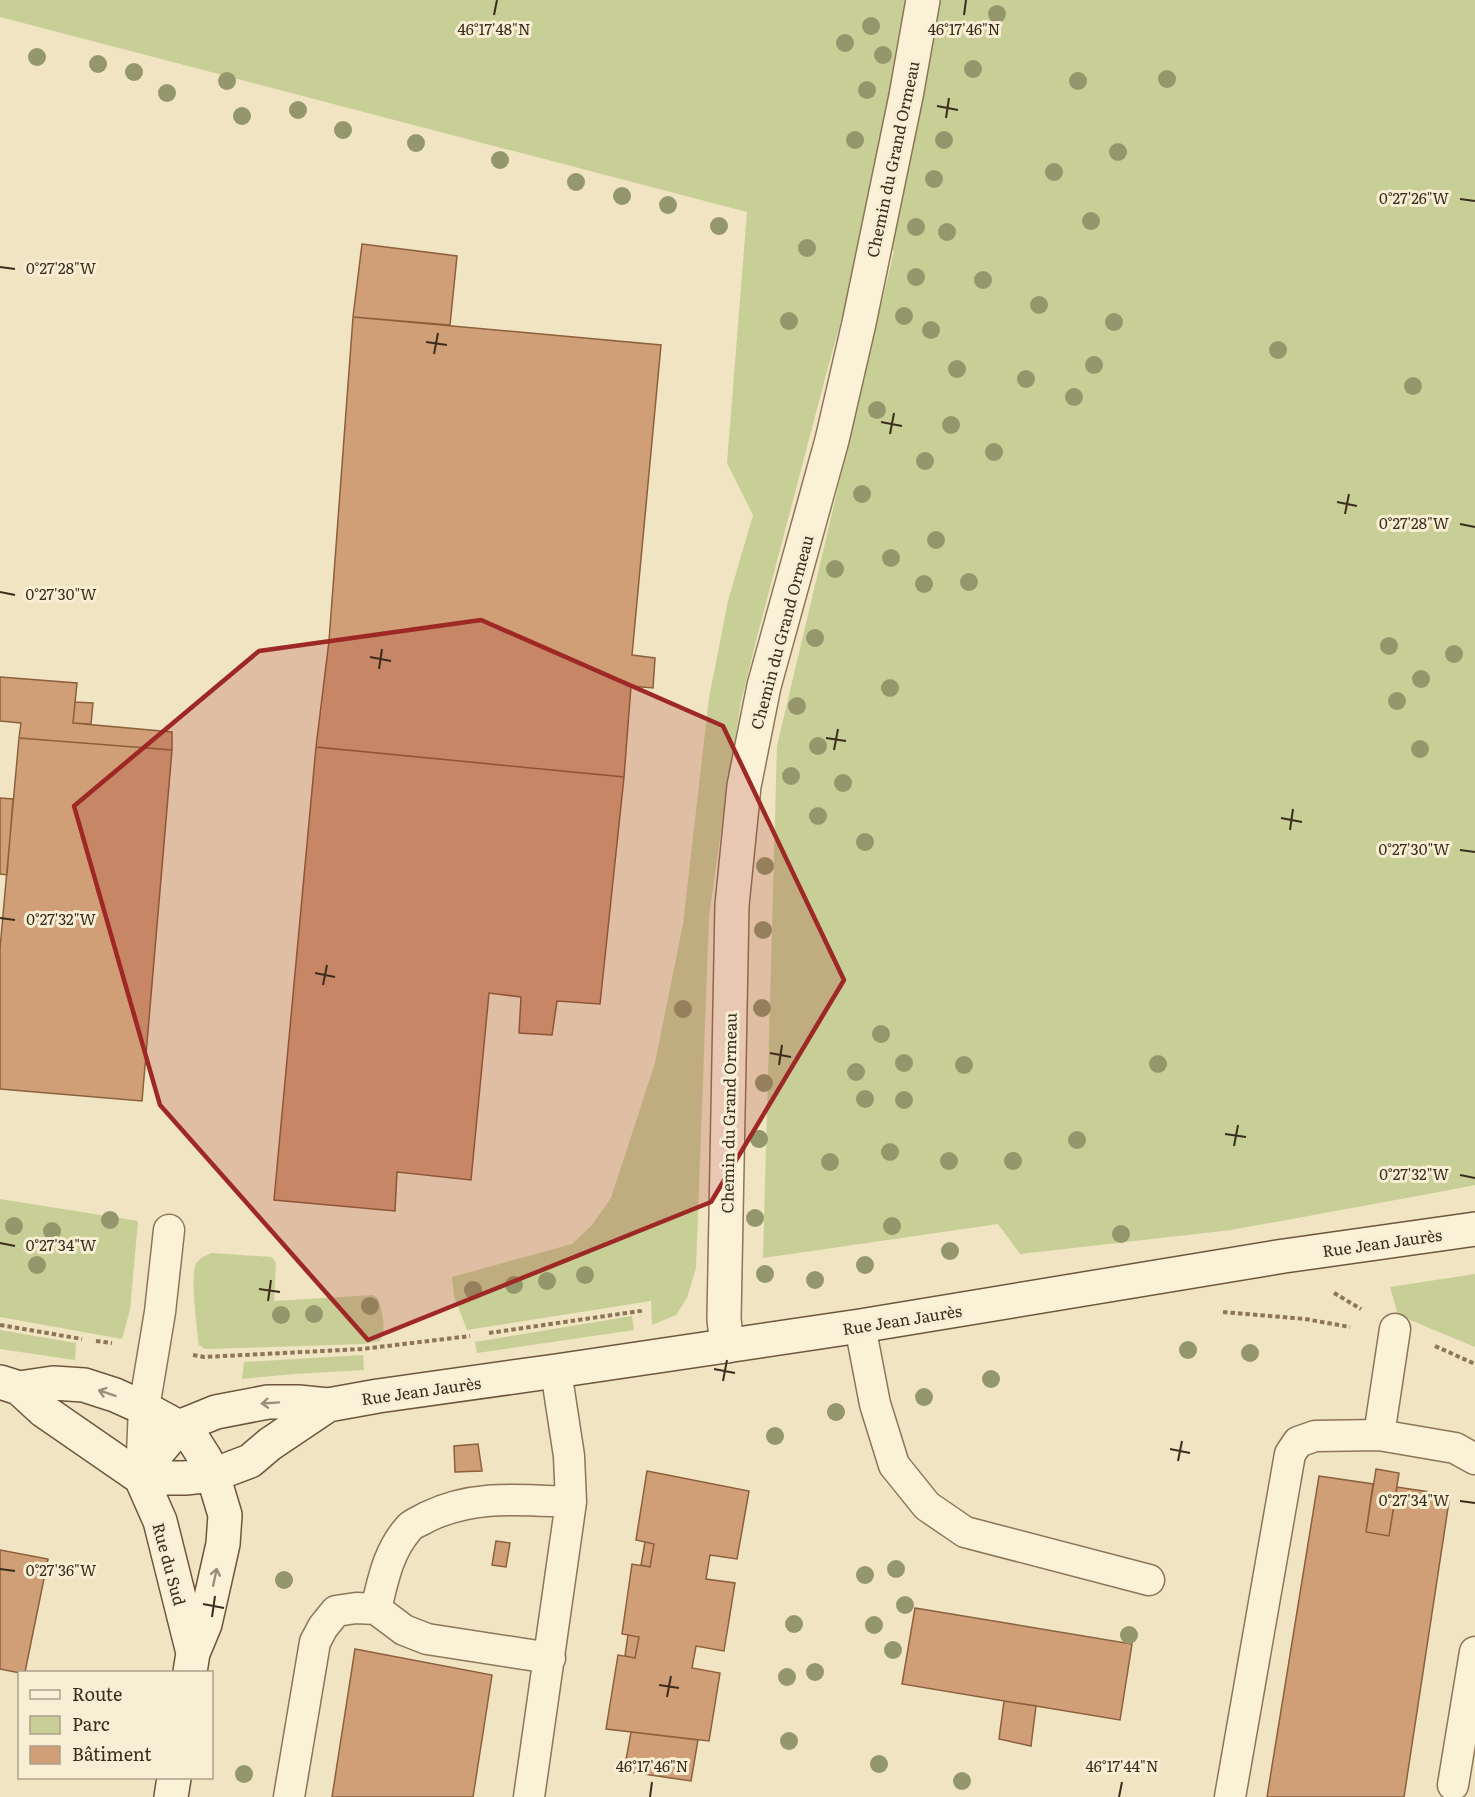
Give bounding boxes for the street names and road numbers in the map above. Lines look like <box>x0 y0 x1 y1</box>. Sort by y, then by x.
street label: Chemin du Grand Ormeau <box>859 58 925 260</box>
street label: Chemin du Grand Ormeau <box>743 532 819 732</box>
street label: Chemin du Grand Ormeau <box>714 1013 742 1213</box>
street label: Rue Jean Jaurès <box>1321 1222 1443 1262</box>
street label: Rue Jean Jaurès <box>841 1298 963 1340</box>
street label: Rue Jean Jaurès <box>360 1370 482 1410</box>
street label: Rue du Sud <box>147 1520 193 1608</box>

